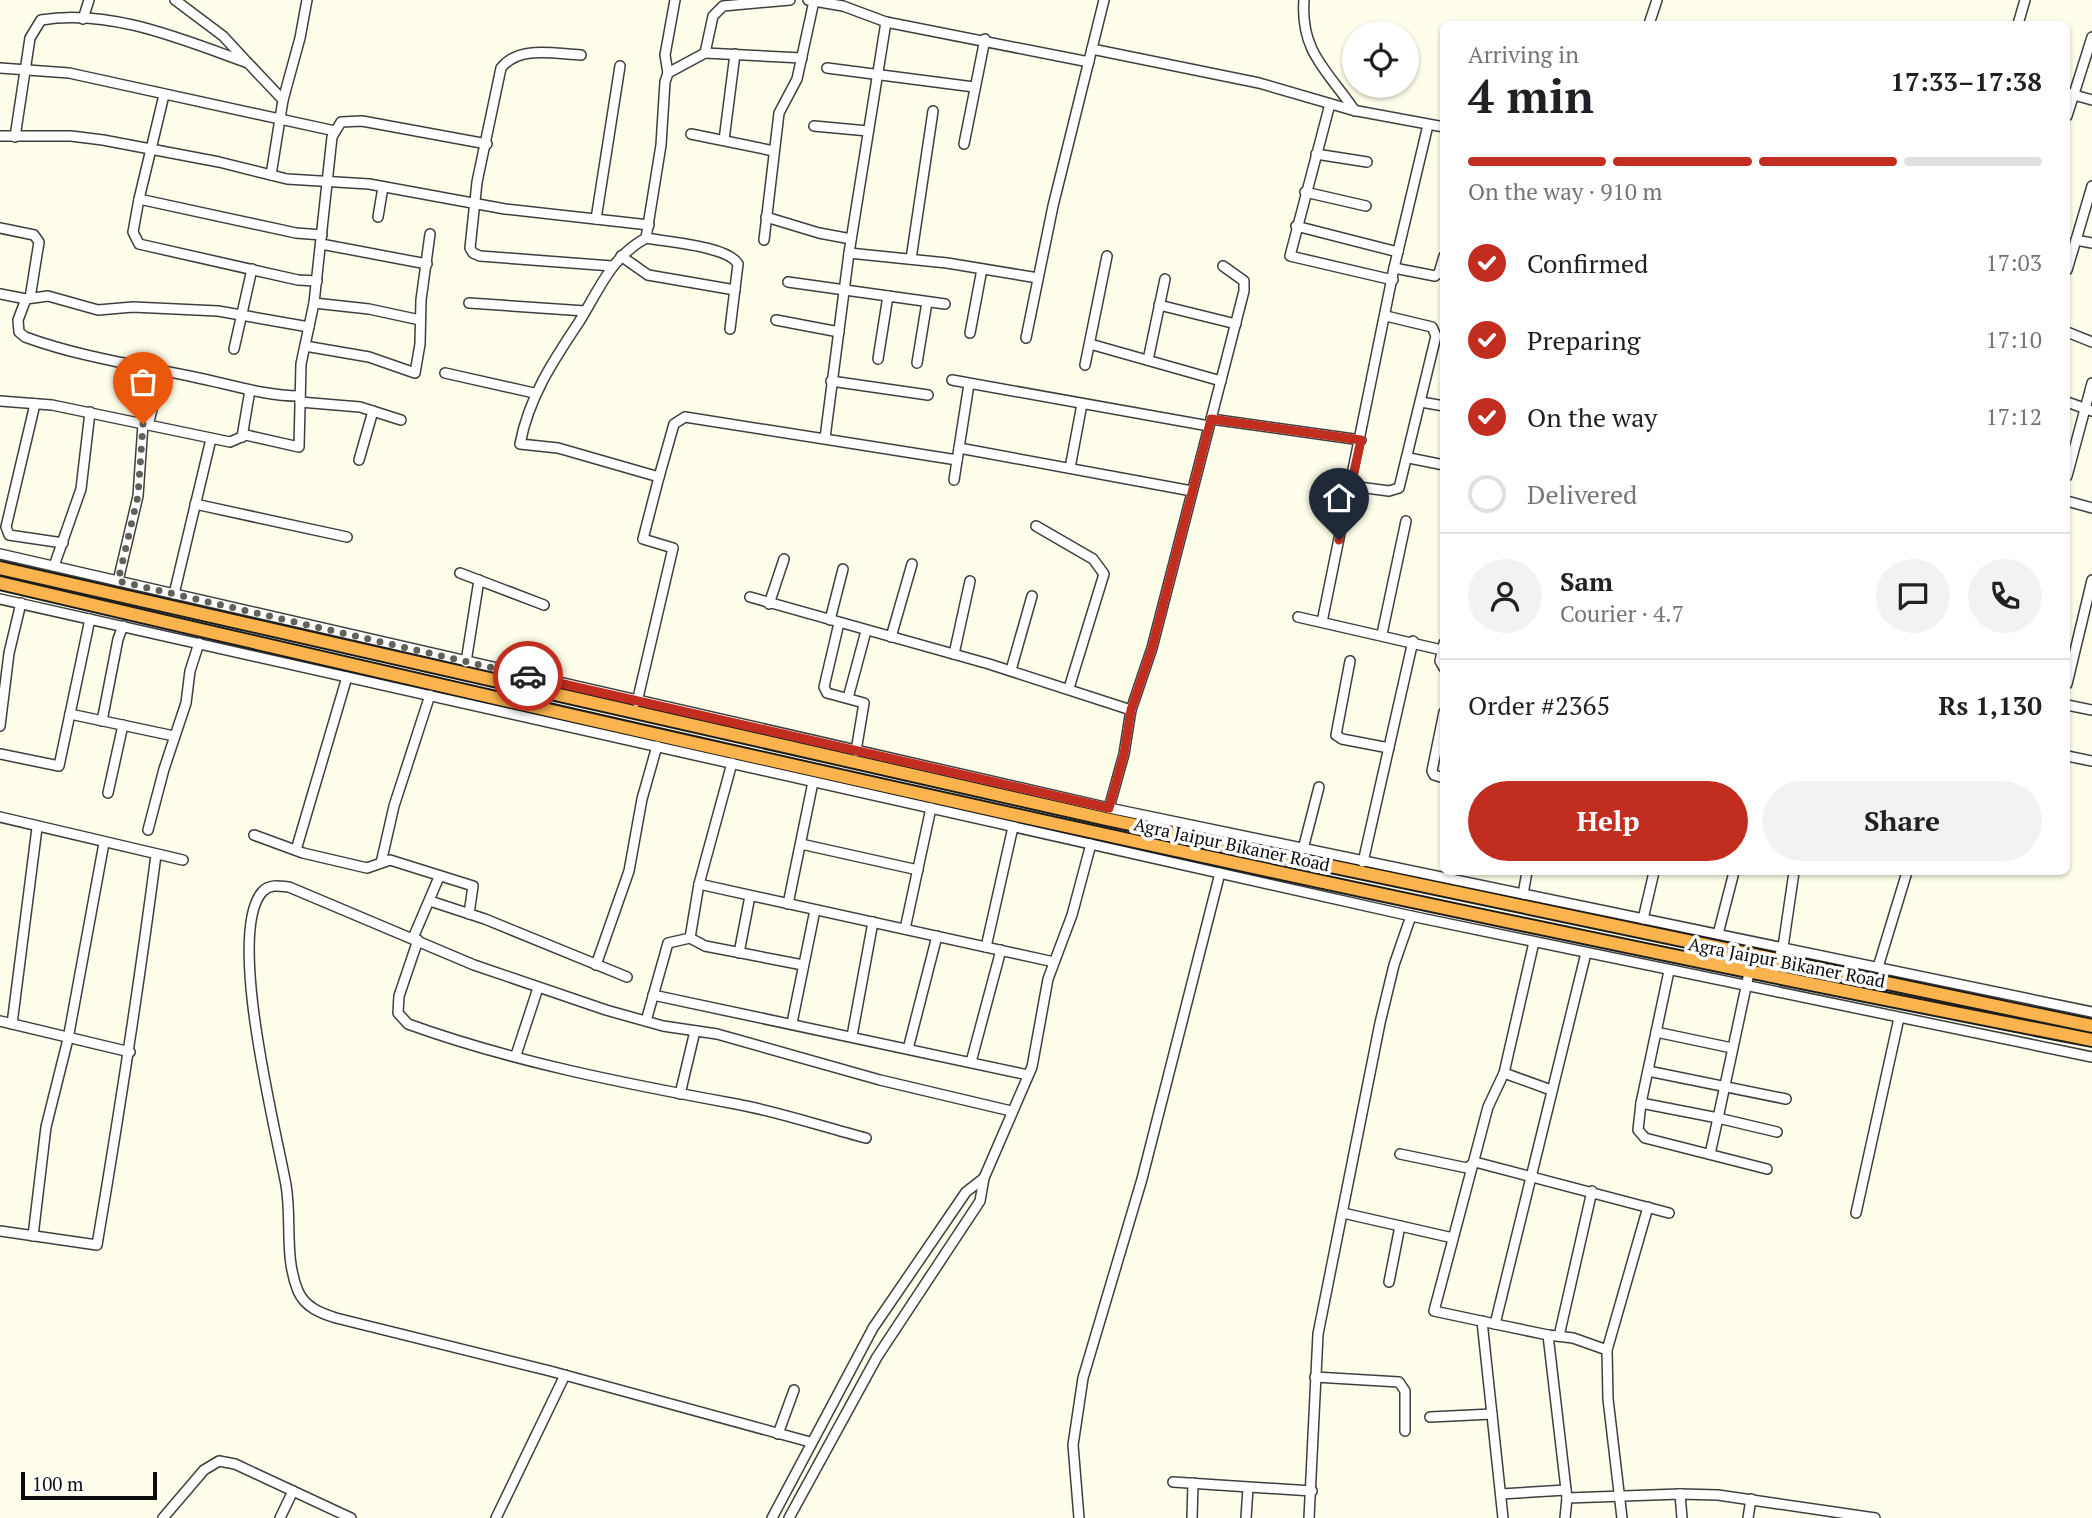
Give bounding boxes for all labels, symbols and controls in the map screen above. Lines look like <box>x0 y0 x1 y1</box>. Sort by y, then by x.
map controls <box>1342 21 1419 98</box>
button: locate <box>1342 21 1419 98</box>
text: Arriving in <box>1468 39 1579 70</box>
text: 17:33–17:38 <box>1890 64 2042 98</box>
text: 4 min <box>1468 65 1594 126</box>
text: On the way · 910 m <box>1468 176 1662 207</box>
icon: check <box>1468 244 1506 282</box>
text: Confirmed <box>1527 246 1648 280</box>
text: 17:03 <box>1985 247 2042 278</box>
icon: check <box>1468 321 1506 359</box>
text: Preparing <box>1527 323 1640 357</box>
text: 17:10 <box>1985 324 2042 355</box>
pin <box>113 352 173 424</box>
icon: bag <box>124 363 162 401</box>
icon: check <box>1468 398 1506 436</box>
text: On the way <box>1527 400 1658 434</box>
text: 17:12 <box>1985 401 2042 432</box>
pin <box>1309 468 1369 540</box>
text: Delivered <box>1527 477 1637 511</box>
icon: home <box>1320 479 1358 517</box>
button: person <box>1468 559 1542 633</box>
button: chat <box>1876 559 1950 633</box>
button: phone <box>1968 559 2042 633</box>
text: Sam <box>1560 564 1613 598</box>
text: Courier · 4.7 <box>1560 598 1684 629</box>
courier <box>493 641 563 711</box>
icon: car <box>509 657 547 695</box>
text: Order #2365 <box>1468 688 1610 722</box>
text: Rs 1,130 <box>1938 688 2042 722</box>
button: Help <box>1468 781 1748 861</box>
button: Share <box>1762 781 2042 861</box>
street label: Agra Jaipur Bikaner Road <box>1132 811 1332 877</box>
street label: Agra Jaipur Bikaner Road <box>1687 931 1887 993</box>
scale bar <box>21 1469 158 1501</box>
text: 100 m <box>32 1471 83 1496</box>

